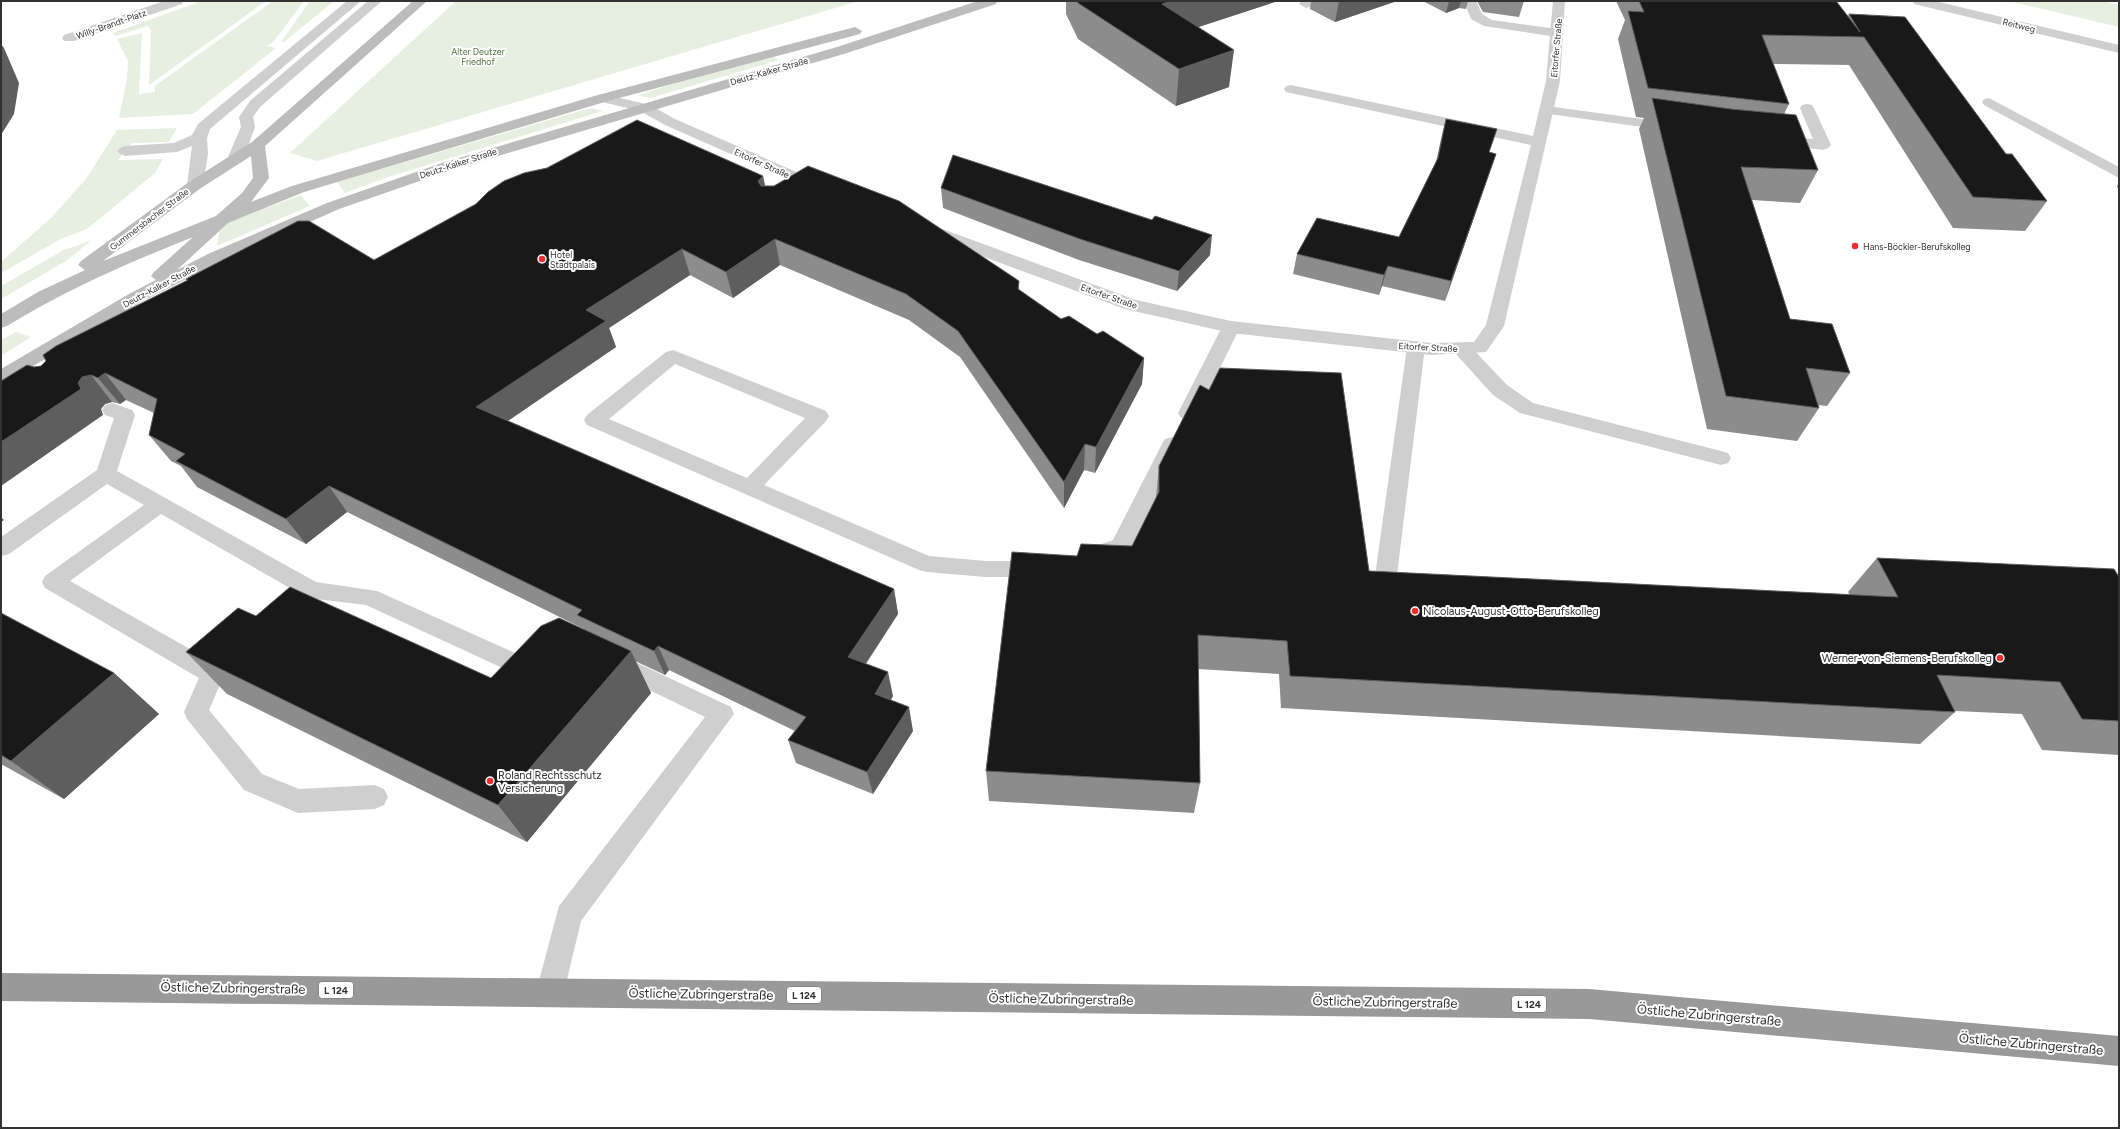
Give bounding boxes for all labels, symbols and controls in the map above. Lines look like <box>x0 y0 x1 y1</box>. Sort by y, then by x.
street label: Willy-Brandt-Platz <box>75 7 148 41</box>
street label: Reitweg <box>2002 16 2036 34</box>
street label: Eitorfer Straße <box>1548 18 1564 78</box>
park label: Alter Deutzer Friedhof <box>451 46 505 67</box>
street label: Deutz-Kalker Straße <box>729 55 809 87</box>
street label: Deutz-Kalker Straße <box>418 145 498 181</box>
street label: Eitorfer Straße <box>733 146 791 180</box>
street label: Gummersbacher Straße <box>107 186 191 252</box>
marker: Hans-Böckler-Berufskolleg <box>1850 241 1860 251</box>
place label: Hans-Böckler-Berufskolleg <box>1863 241 1971 252</box>
place label: Hotel Stadtpalais <box>550 249 595 270</box>
marker: Hotel Stadtpalais <box>537 254 547 264</box>
street label: Deutz-Kalker Straße <box>121 262 197 310</box>
street label: Eitorfer Straße <box>1079 281 1139 311</box>
street label: Eitorfer Straße <box>1398 340 1458 354</box>
place label: Nicolaus-August-Otto-Berufskolleg <box>1423 605 1599 618</box>
marker: Nicolaus-August-Otto-Berufskolleg <box>1410 606 1420 616</box>
place label: Werner-von-Siemens-Berufskolleg <box>1822 652 1992 665</box>
marker: Werner-von-Siemens-Berufskolleg <box>1995 653 2005 663</box>
place label: Roland Rechtsschutz Versicherung <box>498 769 602 795</box>
marker: Roland Rechtsschutz Versicherung <box>485 776 495 786</box>
street label: Östliche Zubringerstraße <box>160 978 306 997</box>
road number: L 124 <box>319 982 353 998</box>
street label: Östliche Zubringerstraße <box>628 984 774 1003</box>
road number: L 124 <box>787 987 821 1003</box>
street label: Östliche Zubringerstraße <box>988 989 1134 1008</box>
street label: Östliche Zubringerstraße <box>1312 992 1458 1011</box>
road number: L 124 <box>1512 996 1546 1012</box>
street label: Östliche Zubringerstraße <box>1636 1000 1782 1029</box>
street label: Östliche Zubringerstraße <box>1958 1029 2104 1058</box>

